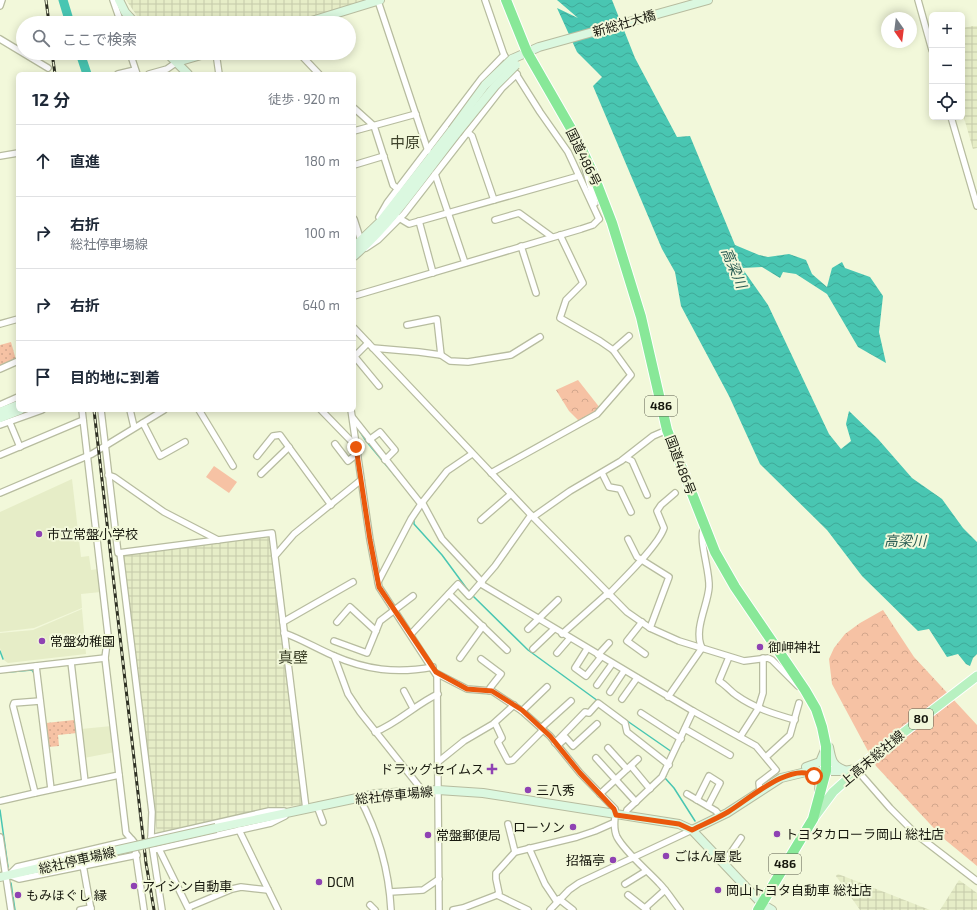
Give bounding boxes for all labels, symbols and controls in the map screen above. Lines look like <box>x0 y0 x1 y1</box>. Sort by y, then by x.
street label: 新総社大橋 <box>591 6 657 40</box>
north arrow <box>881 12 917 48</box>
map controls <box>929 12 965 120</box>
button: + <box>929 12 965 48</box>
search box <box>16 16 356 60</box>
icon: search <box>30 27 52 49</box>
text: ここで検索 <box>62 30 137 48</box>
button: − <box>929 48 965 84</box>
button: locate <box>929 84 965 120</box>
text: 12 分 <box>32 89 70 109</box>
text: 徒歩 · 920 m <box>268 91 340 107</box>
street label: 国道486号 <box>563 125 605 189</box>
district label: 中原 <box>390 133 420 151</box>
icon: ahead <box>32 150 54 172</box>
text: 直進 <box>70 152 100 170</box>
text: 180 m <box>305 153 340 169</box>
text: 右折 <box>70 215 100 233</box>
icon: right <box>32 222 54 244</box>
text: 100 m <box>305 225 340 241</box>
text: 総社停車場線 <box>70 236 148 252</box>
water label: 高梁川 <box>718 245 751 292</box>
icon: right <box>32 294 54 316</box>
text: 右折 <box>70 296 100 314</box>
text: 640 m <box>302 297 340 313</box>
icon: arrive <box>32 366 54 388</box>
text: 目的地に到着 <box>70 368 160 386</box>
road number: 486 <box>645 396 677 416</box>
street label: 国道486号 <box>662 433 700 497</box>
route end <box>347 438 365 456</box>
place label: 市立常盤小学校 <box>47 526 138 542</box>
marker: 市立常盤小学校 <box>34 529 44 539</box>
water label: 高梁川 <box>884 532 928 549</box>
place label: 常盤幼稚園 <box>50 633 115 649</box>
marker: 常盤幼稚園 <box>37 636 47 646</box>
place label: 御岬神社 <box>768 639 820 655</box>
marker: 御岬神社 <box>755 642 765 652</box>
district label: 真壁 <box>278 648 308 666</box>
road number: 80 <box>909 709 933 729</box>
street label: 上高末総社線 <box>837 727 907 789</box>
place label: ドラッグセイムス <box>380 761 484 777</box>
marker: ドラッグセイムス <box>487 764 497 774</box>
route start <box>805 767 823 785</box>
place label: 三八秀 <box>536 782 575 798</box>
street label: 総社停車場線 <box>354 783 434 807</box>
marker: 三八秀 <box>523 785 533 795</box>
place label: ローソン <box>513 819 565 835</box>
marker: ローソン <box>568 822 578 832</box>
place label: トヨタカローラ岡山 総社店 <box>785 826 944 842</box>
place label: 常盤郵便局 <box>436 827 501 843</box>
marker: トヨタカローラ岡山 総社店 <box>772 829 782 839</box>
marker: 常盤郵便局 <box>423 830 433 840</box>
street label: 総社停車場線 <box>37 843 117 877</box>
place label: ごはん屋 匙 <box>674 848 742 864</box>
marker: ごはん屋 匙 <box>661 851 671 861</box>
place label: 招福亭 <box>566 852 605 868</box>
road number: 486 <box>769 854 801 874</box>
marker: 招福亭 <box>608 855 618 865</box>
place label: DCM <box>327 874 354 890</box>
marker: DCM <box>314 877 324 887</box>
place label: アイシン自動車 <box>142 878 232 894</box>
marker: アイシン自動車 <box>129 881 139 891</box>
place label: 岡山トヨタ自動車 総社店 <box>726 882 872 898</box>
marker: 岡山トヨタ自動車 総社店 <box>713 885 723 895</box>
place label: もみほぐし 縁 <box>26 887 107 903</box>
marker: もみほぐし 縁 <box>13 890 23 900</box>

